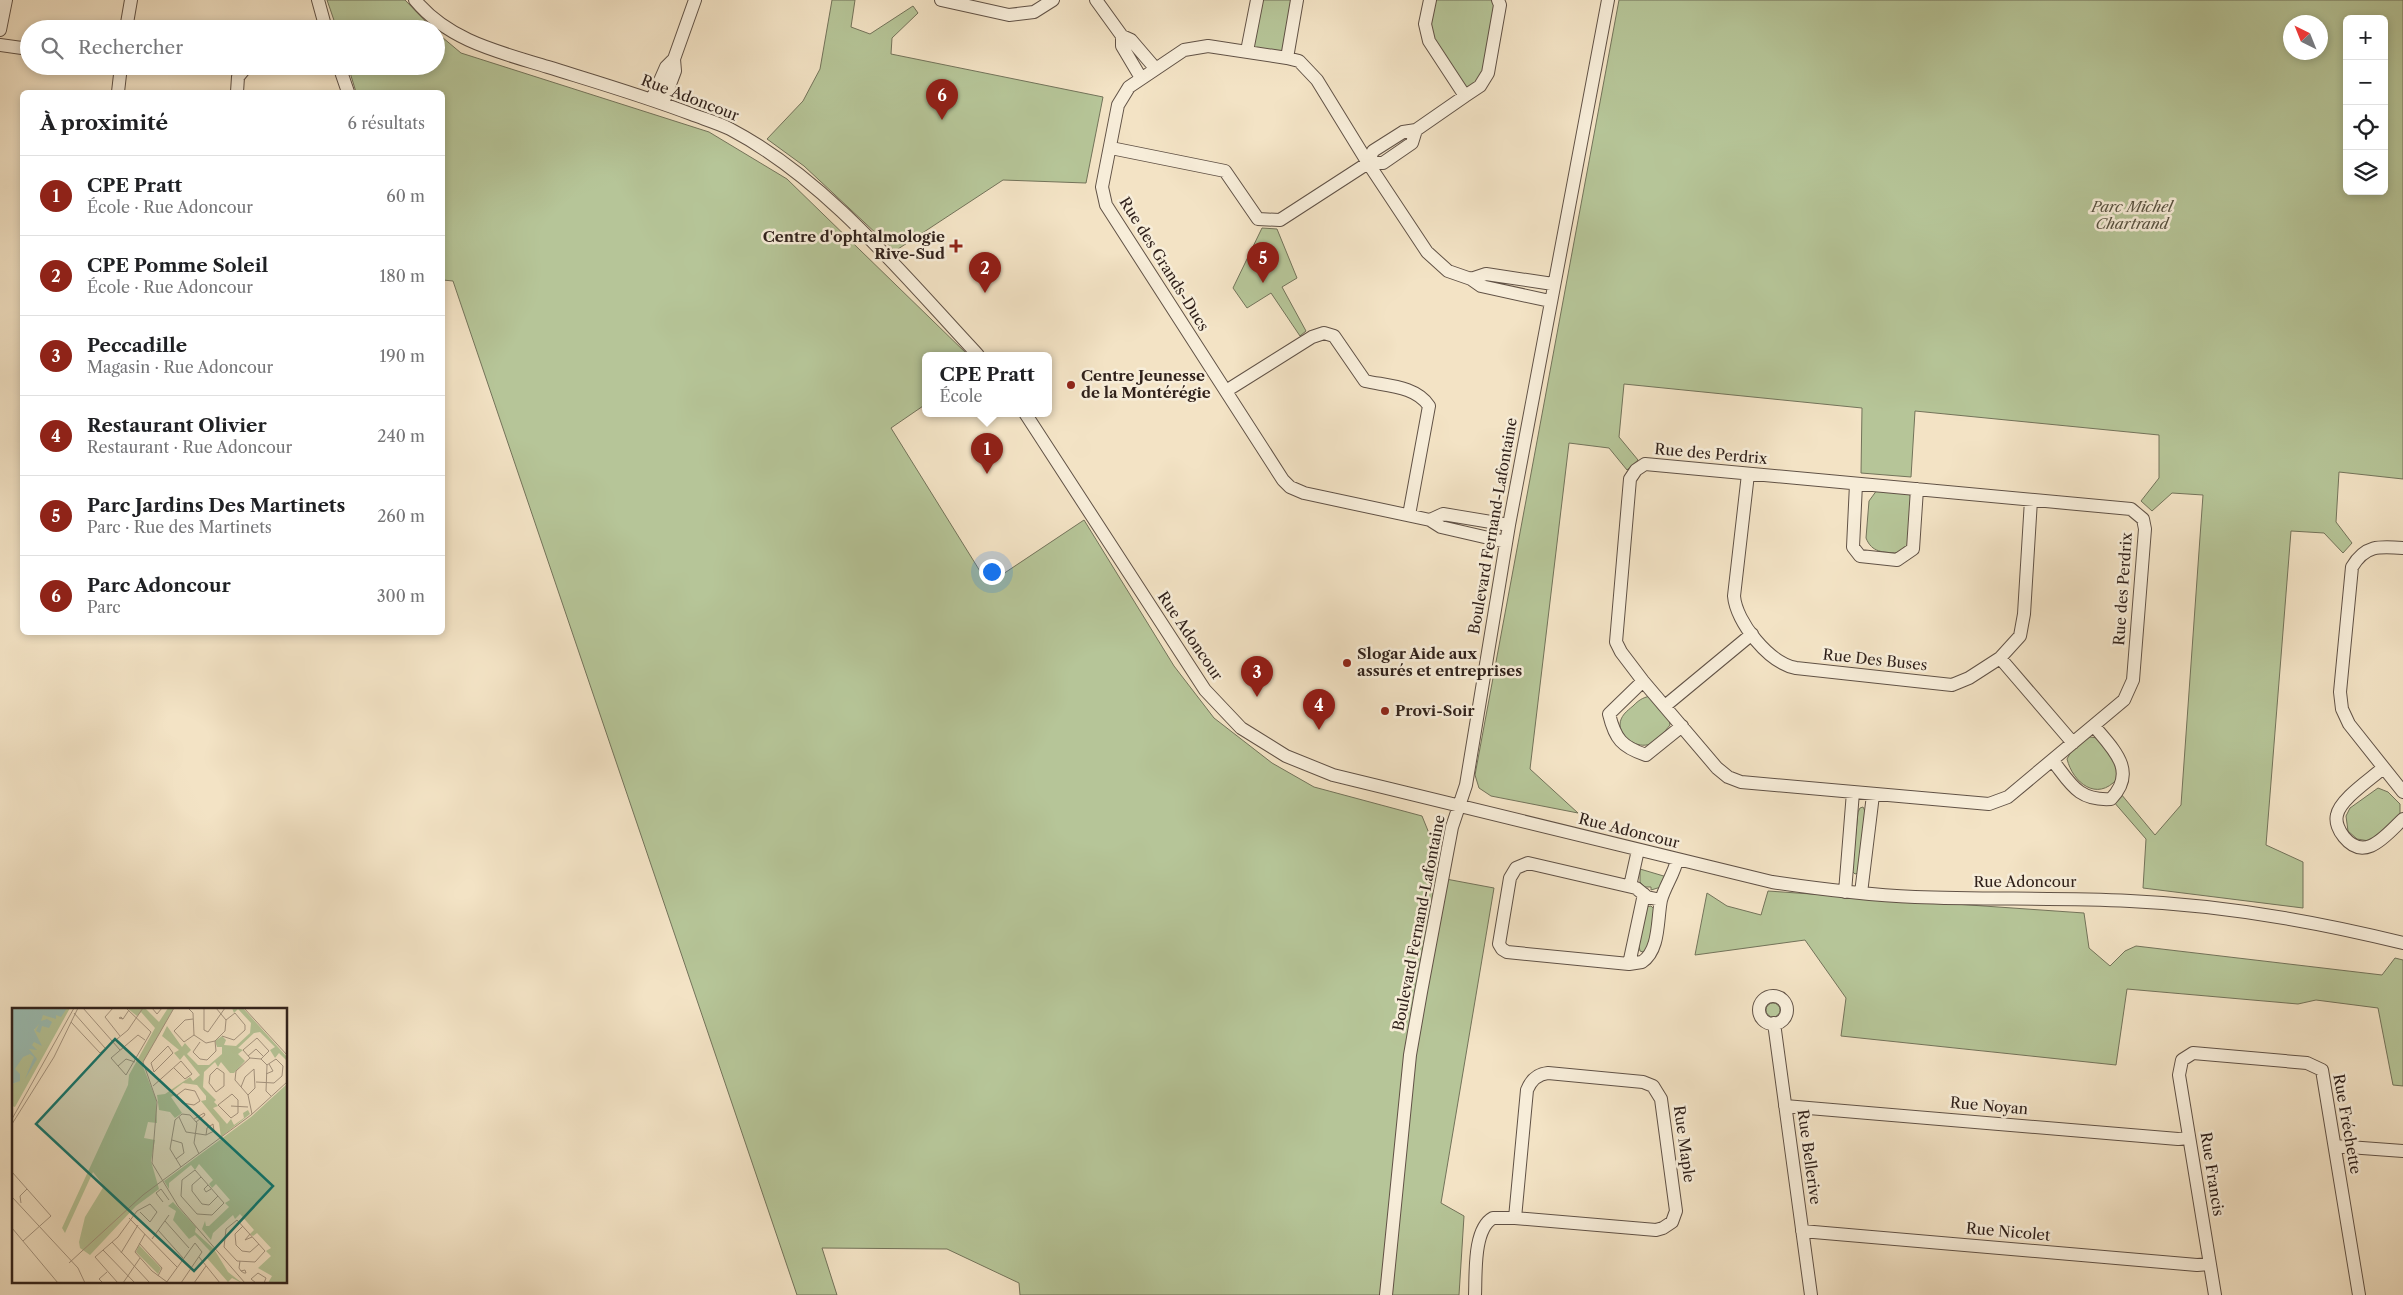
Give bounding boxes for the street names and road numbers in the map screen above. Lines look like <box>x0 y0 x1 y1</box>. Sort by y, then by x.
street label: Rue Adoncour <box>639 70 742 125</box>
street label: Rue des Grands-Ducs <box>1115 193 1213 334</box>
street label: Boulevard Fernand-Lafontaine <box>1464 416 1521 636</box>
street label: Rue des Perdrix <box>1654 439 1769 468</box>
street label: Rue des Perdrix <box>2109 531 2136 646</box>
street label: Rue Adoncour <box>1154 588 1228 684</box>
street label: Rue Des Buses <box>1822 645 1928 674</box>
street label: Rue Adoncour <box>1577 809 1682 852</box>
street label: Boulevard Fernand-Lafontaine <box>1388 813 1449 1033</box>
street label: Rue Adoncour <box>1973 872 2077 891</box>
street label: Rue Fréchette <box>2329 1072 2366 1176</box>
street label: Rue Noyan <box>1949 1093 2030 1118</box>
street label: Rue Maple <box>1670 1104 1699 1184</box>
street label: Rue Bellerive <box>1793 1108 1826 1206</box>
street label: Rue Francis <box>2196 1131 2229 1217</box>
street label: Rue Nicolet <box>1965 1218 2052 1245</box>

